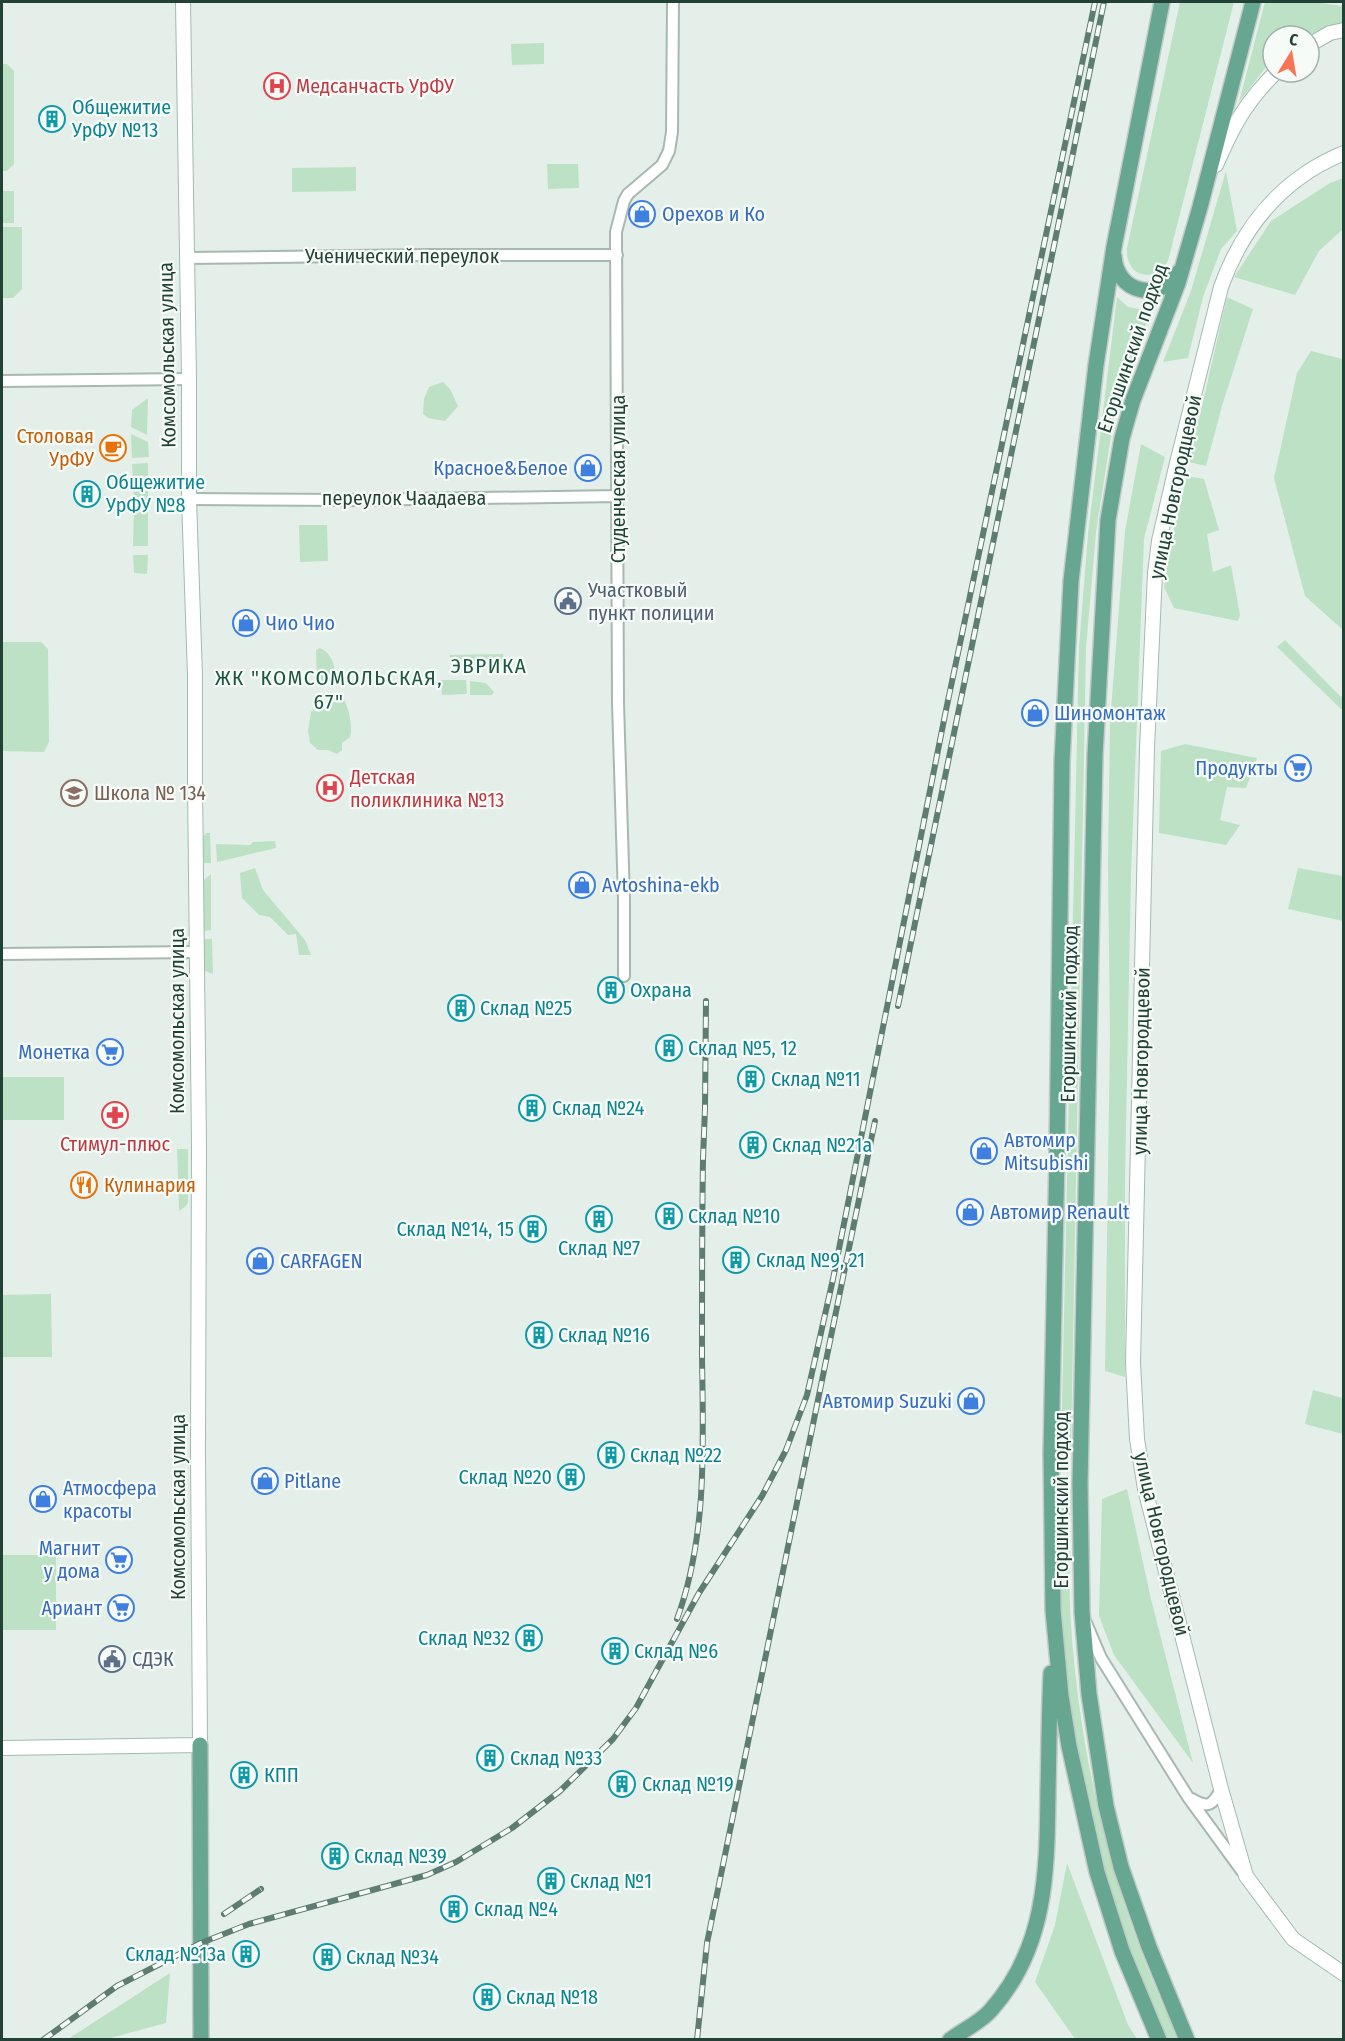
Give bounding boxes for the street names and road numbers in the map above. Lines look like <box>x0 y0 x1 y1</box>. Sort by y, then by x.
street label: Ученический переулок <box>304 244 500 268</box>
street label: Егоршинский подход <box>1092 260 1172 436</box>
street label: Комсомольская улица <box>153 262 181 448</box>
street label: улица Новгородцевой <box>1144 393 1206 581</box>
street label: Студенческая улица <box>606 395 630 563</box>
street label: переулок Чаадаева <box>322 486 486 510</box>
street label: Егоршинский подход <box>1055 925 1083 1103</box>
street label: Комсомольская улица <box>165 928 189 1114</box>
street label: улица Новгородцевой <box>1127 967 1155 1155</box>
street label: Егоршинский подход <box>1049 1411 1073 1589</box>
street label: Комсомольская улица <box>166 1414 190 1600</box>
street label: улица Новгородцевой <box>1129 1450 1195 1638</box>

